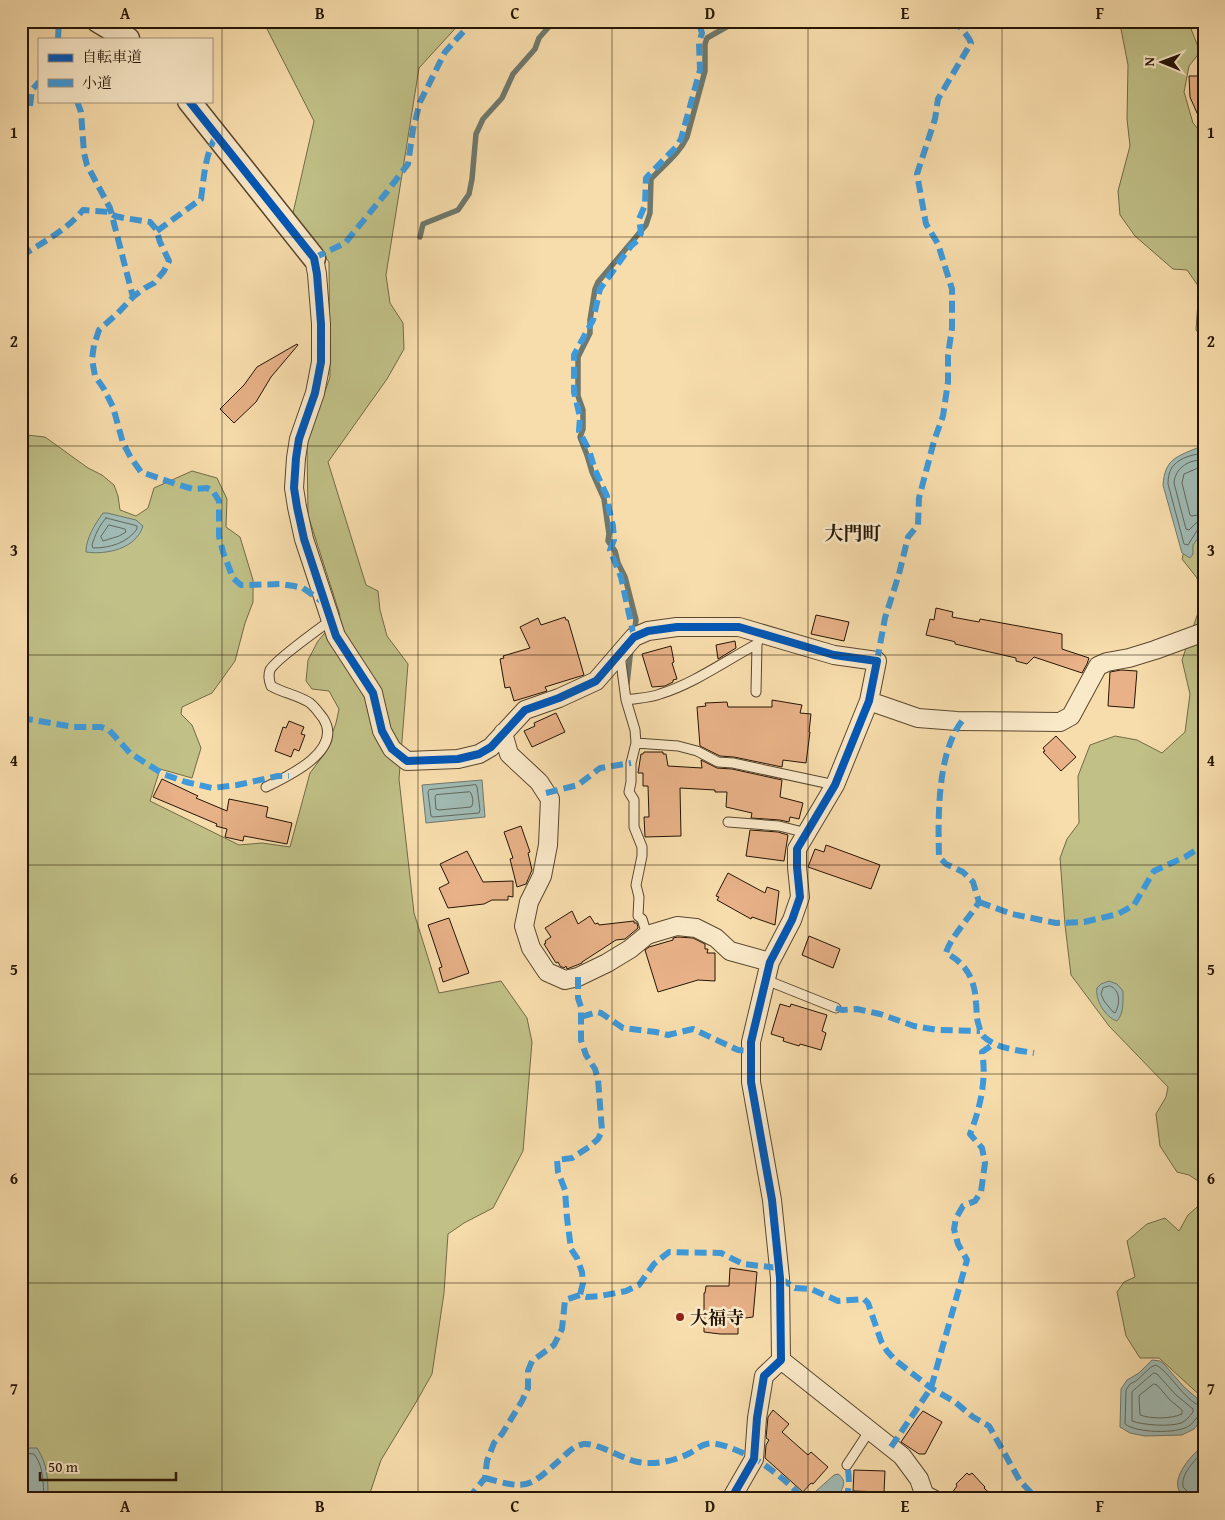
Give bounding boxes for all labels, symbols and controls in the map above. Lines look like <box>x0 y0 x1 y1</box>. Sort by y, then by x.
text: A <box>120 1 131 25</box>
text: B <box>315 1 325 25</box>
text: C <box>510 1 520 25</box>
text: D <box>705 1 715 25</box>
text: E <box>901 1 910 25</box>
text: F <box>1096 1 1104 25</box>
legend <box>38 38 212 102</box>
north arrow <box>1138 38 1188 88</box>
text: 自転車道 <box>82 46 142 67</box>
text: N <box>1139 56 1159 67</box>
text: 小道 <box>82 72 112 93</box>
text: 1 <box>10 120 18 144</box>
text: 1 <box>1207 120 1215 144</box>
text: 2 <box>10 329 18 353</box>
text: 2 <box>1207 329 1215 353</box>
district label: 大門町 <box>824 519 882 547</box>
text: 3 <box>10 538 18 562</box>
text: 3 <box>1207 538 1215 562</box>
text: 4 <box>10 748 18 772</box>
text: 4 <box>1207 748 1215 772</box>
text: 5 <box>10 957 18 981</box>
text: 5 <box>1207 957 1215 981</box>
text: 6 <box>10 1166 18 1190</box>
text: 6 <box>1207 1166 1215 1190</box>
place label: 大福寺 <box>690 1304 744 1331</box>
marker: 大福寺 <box>674 1311 686 1323</box>
text: 7 <box>10 1376 18 1400</box>
text: 7 <box>1207 1376 1215 1400</box>
scale bar <box>40 1450 176 1482</box>
text: 50 m <box>48 1456 79 1477</box>
text: A <box>120 1494 131 1518</box>
text: B <box>315 1494 325 1518</box>
text: C <box>510 1494 520 1518</box>
text: D <box>705 1494 715 1518</box>
text: E <box>901 1494 910 1518</box>
text: F <box>1096 1494 1104 1518</box>

